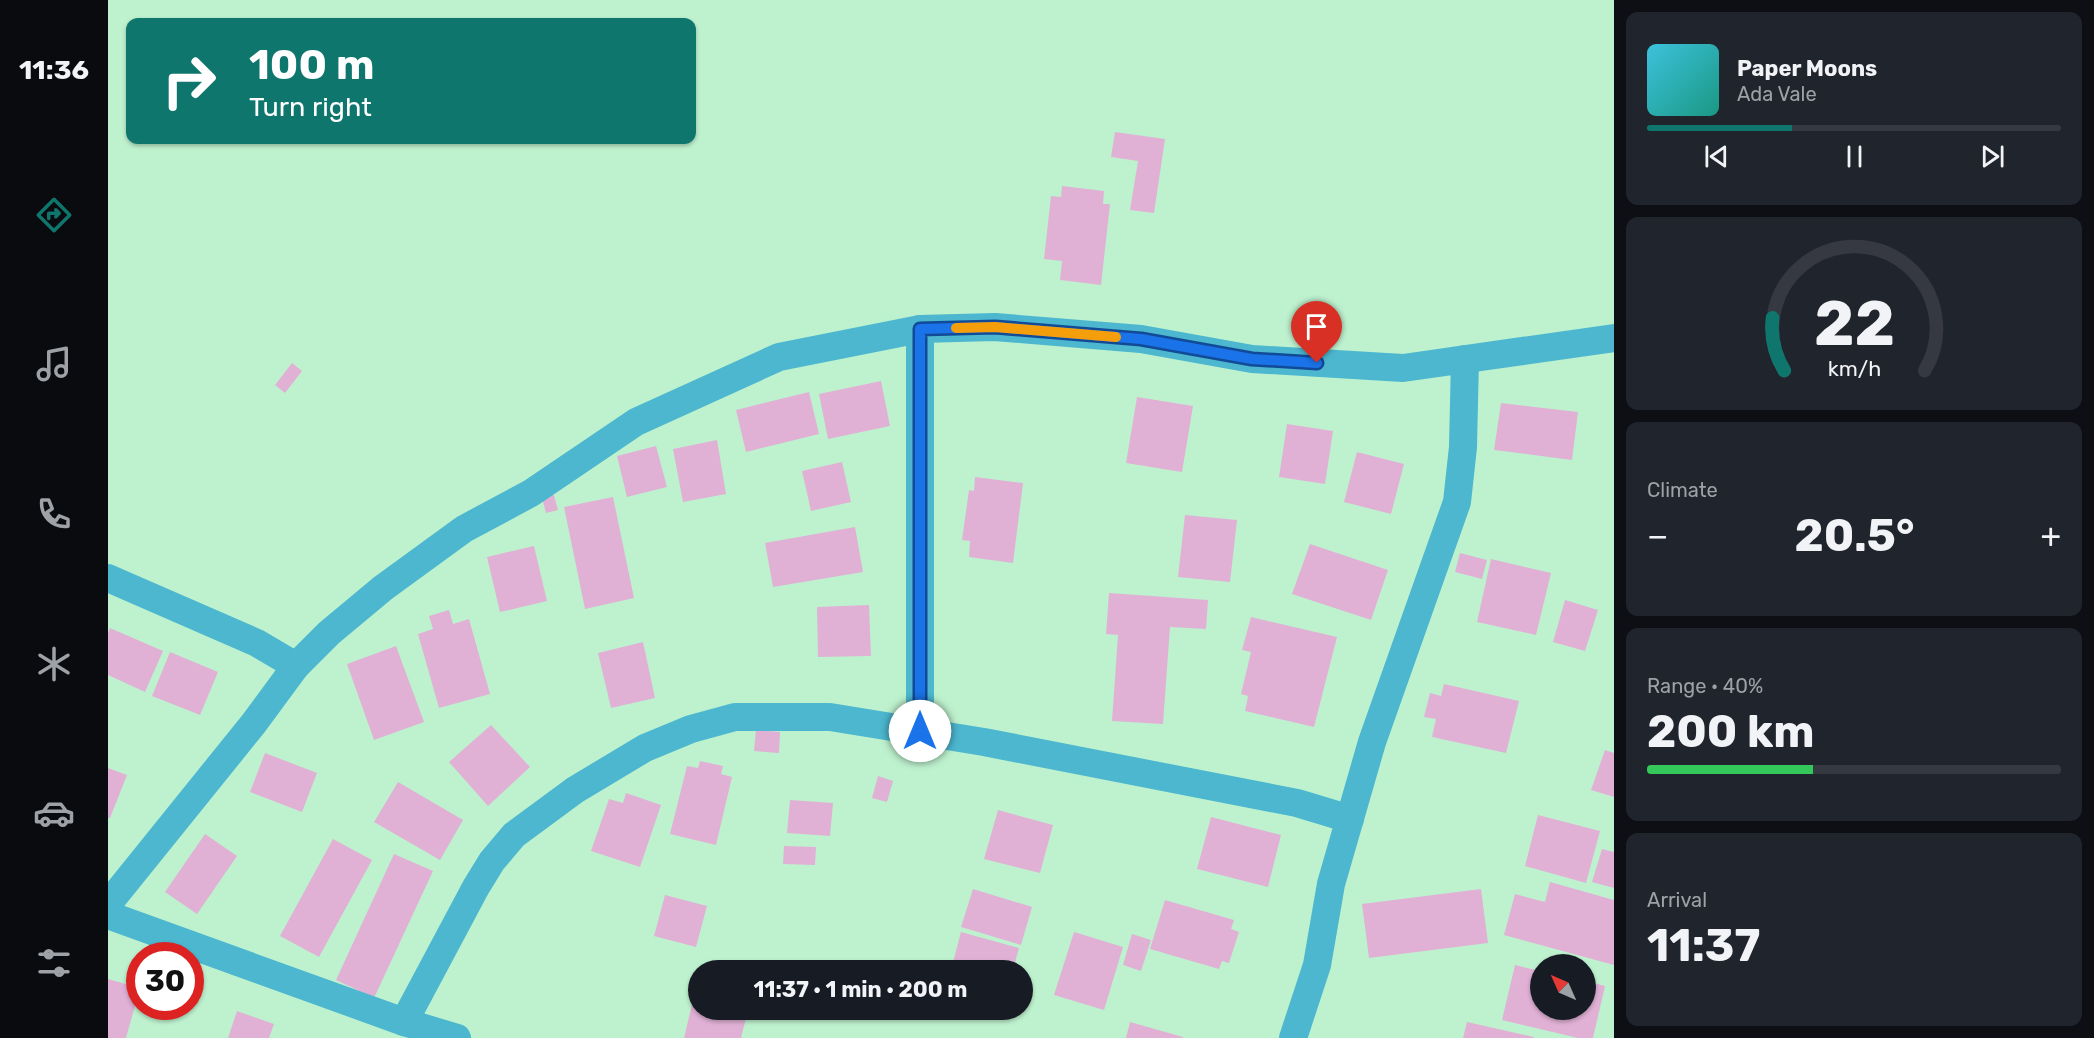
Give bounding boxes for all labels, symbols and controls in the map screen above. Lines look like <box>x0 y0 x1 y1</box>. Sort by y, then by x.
text: 100 m <box>249 40 374 90</box>
icon: right <box>150 42 228 120</box>
text: 11:36 <box>19 54 89 86</box>
text: Paper Moons <box>1737 55 1877 82</box>
text: Ada Vale <box>1737 82 1817 106</box>
text: Turn right <box>249 91 372 123</box>
icon: previous <box>1700 140 1733 173</box>
icon: pause <box>1838 140 1871 173</box>
icon: next <box>1976 140 2009 173</box>
icon: directions <box>33 194 75 236</box>
text: 22 <box>1813 287 1895 361</box>
pin <box>1291 301 1342 363</box>
icon: arrive <box>1300 310 1333 343</box>
icon: music <box>33 343 75 385</box>
text: km/h <box>1827 356 1881 381</box>
text: Climate <box>1647 478 1718 502</box>
icon: phone <box>33 493 75 535</box>
text: 20.5° <box>1795 509 1914 562</box>
text: − <box>1647 516 1668 555</box>
text: + <box>2040 516 2061 555</box>
icon: climate <box>33 643 75 685</box>
text: Range · 40% <box>1647 674 1763 698</box>
position arrow <box>888 699 952 763</box>
text: 200 km <box>1647 705 1815 758</box>
icon: car <box>33 792 75 834</box>
text: Arrival <box>1647 888 1707 912</box>
text: 11:37 <box>1647 919 1760 972</box>
icon: filters <box>33 942 75 984</box>
speed limit sign: 30 <box>126 942 204 1020</box>
north arrow <box>1530 954 1596 1020</box>
map controls <box>1530 954 1596 1020</box>
text: 11:37 · 1 min · 200 m <box>754 976 967 1003</box>

